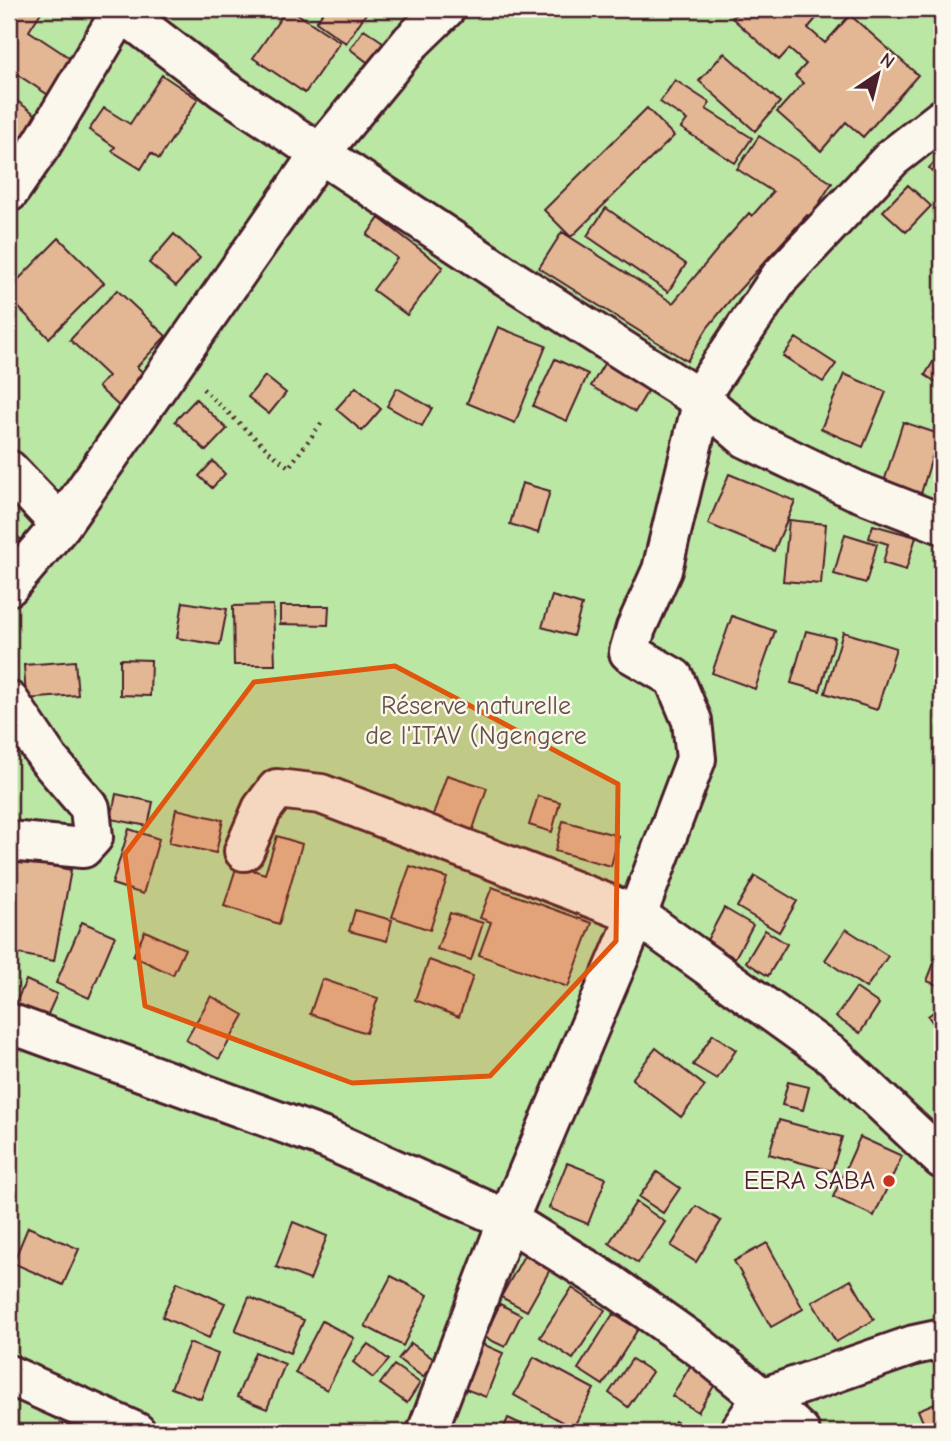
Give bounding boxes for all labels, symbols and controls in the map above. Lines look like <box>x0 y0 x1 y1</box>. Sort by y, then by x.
north arrow <box>842 38 912 108</box>
text: N <box>876 48 899 73</box>
park label: Réserve naturelle de l'ITAV (Ngengere <box>365 691 587 751</box>
place label: EERA SABA <box>744 1166 875 1196</box>
marker: EERA SABA <box>881 1173 897 1189</box>

